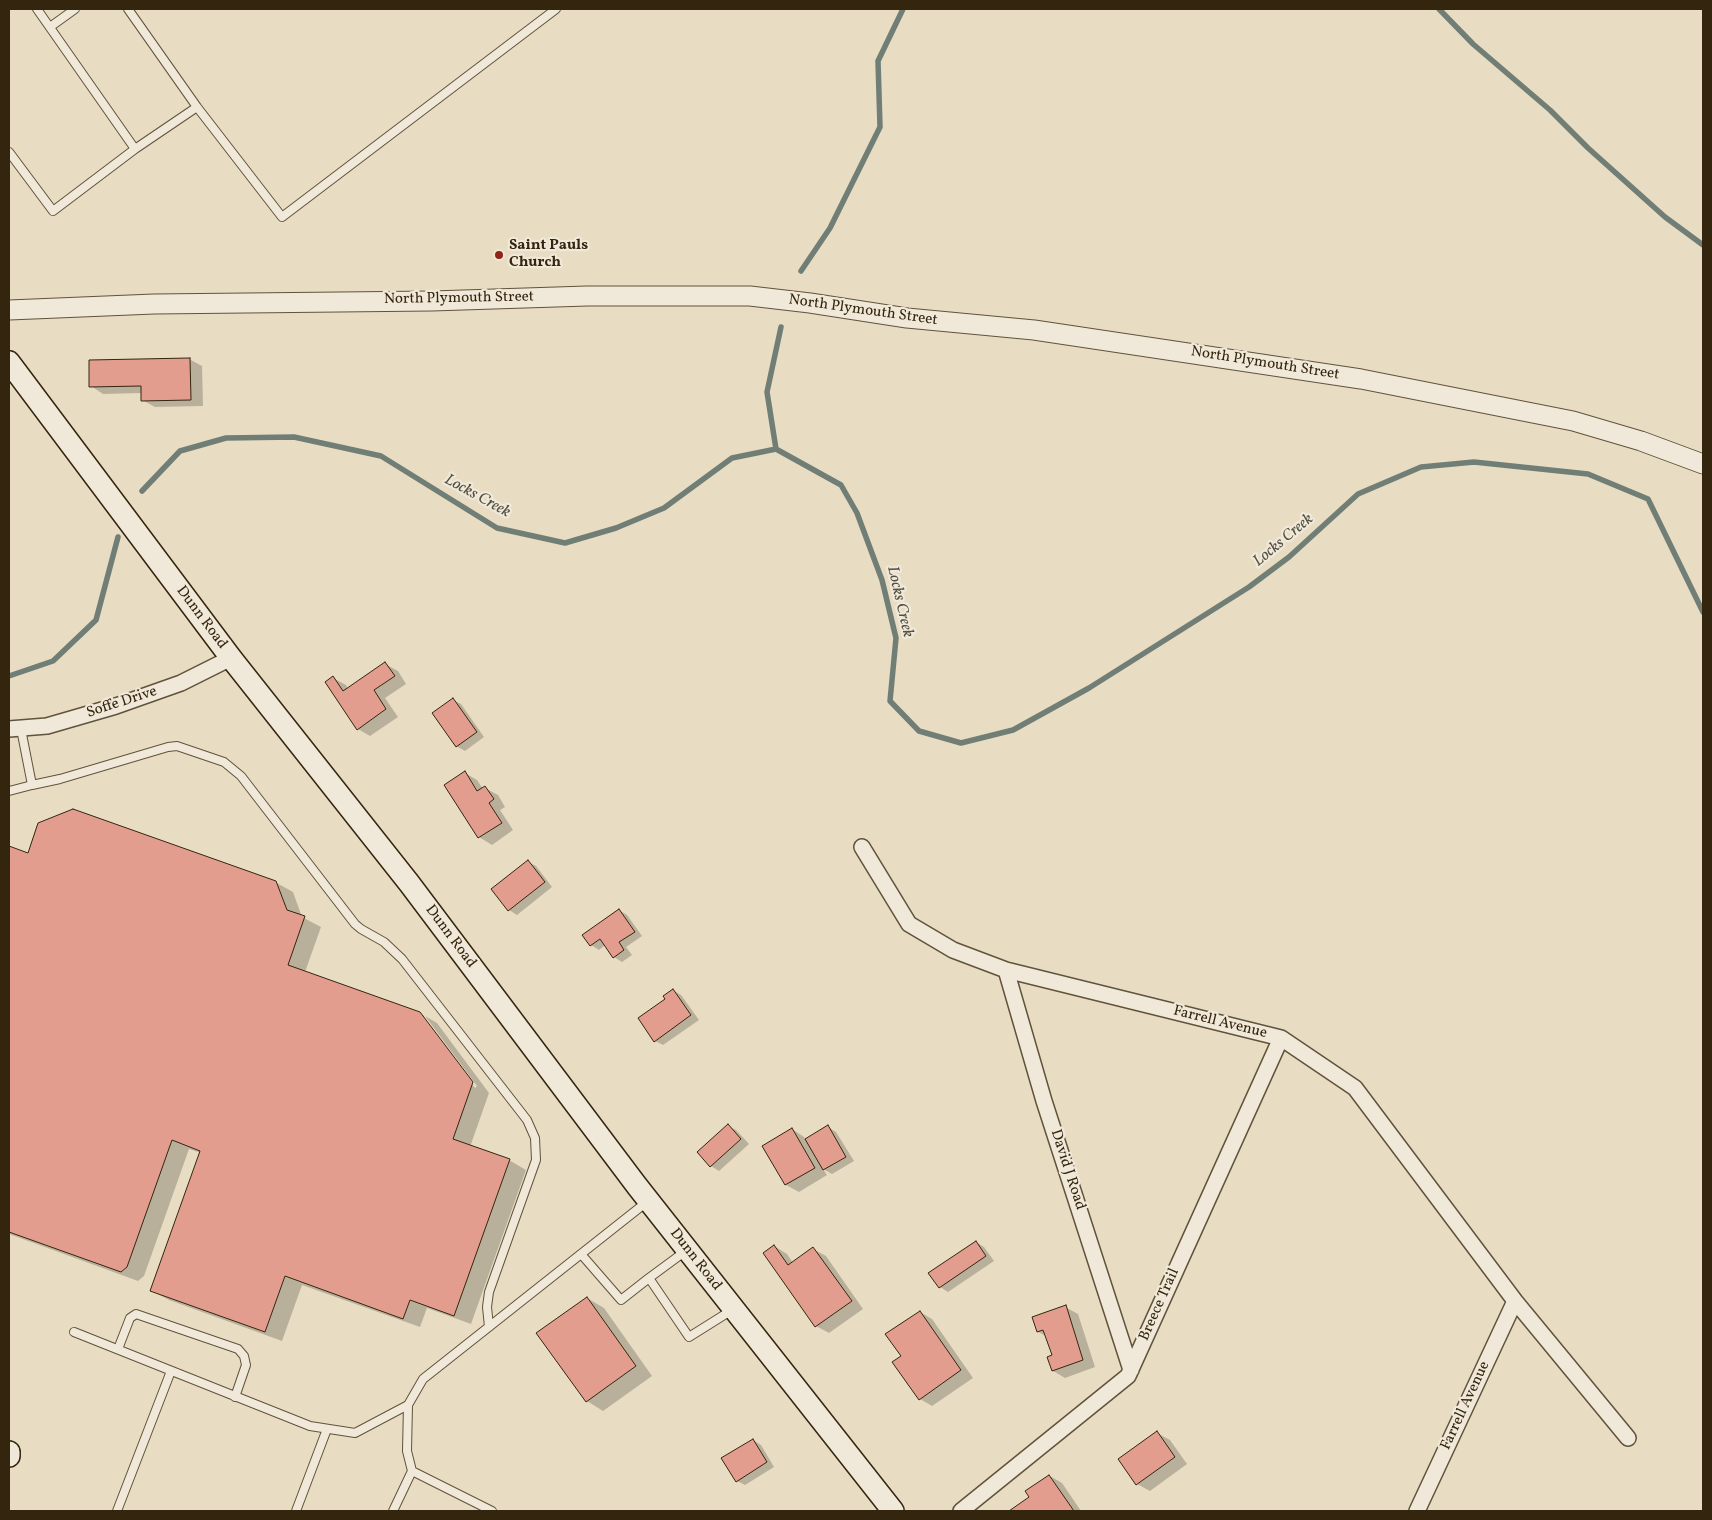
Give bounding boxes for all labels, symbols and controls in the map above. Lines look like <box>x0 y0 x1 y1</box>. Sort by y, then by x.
place label: Saint Pauls Church <box>509 237 588 272</box>
marker: Saint Pauls Church <box>493 249 505 261</box>
street label: North Plymouth Street <box>384 289 534 309</box>
street label: North Plymouth Street <box>787 292 939 330</box>
street label: North Plymouth Street <box>1189 343 1341 385</box>
water label: Locks Creek <box>441 471 513 523</box>
water label: Locks Creek <box>1250 510 1318 572</box>
water label: Locks Creek <box>881 564 917 640</box>
street label: Dunn Road <box>171 583 231 653</box>
street label: Soffe Drive <box>85 683 159 723</box>
street label: Dunn Road <box>420 902 480 972</box>
street label: Farrell Avenue <box>1171 1003 1269 1043</box>
street label: David J Road <box>1046 1127 1088 1213</box>
street label: Dunn Road <box>665 1225 725 1295</box>
street label: Breece Trail <box>1136 1266 1184 1344</box>
street label: Farrell Avenue <box>1438 1359 1494 1453</box>

